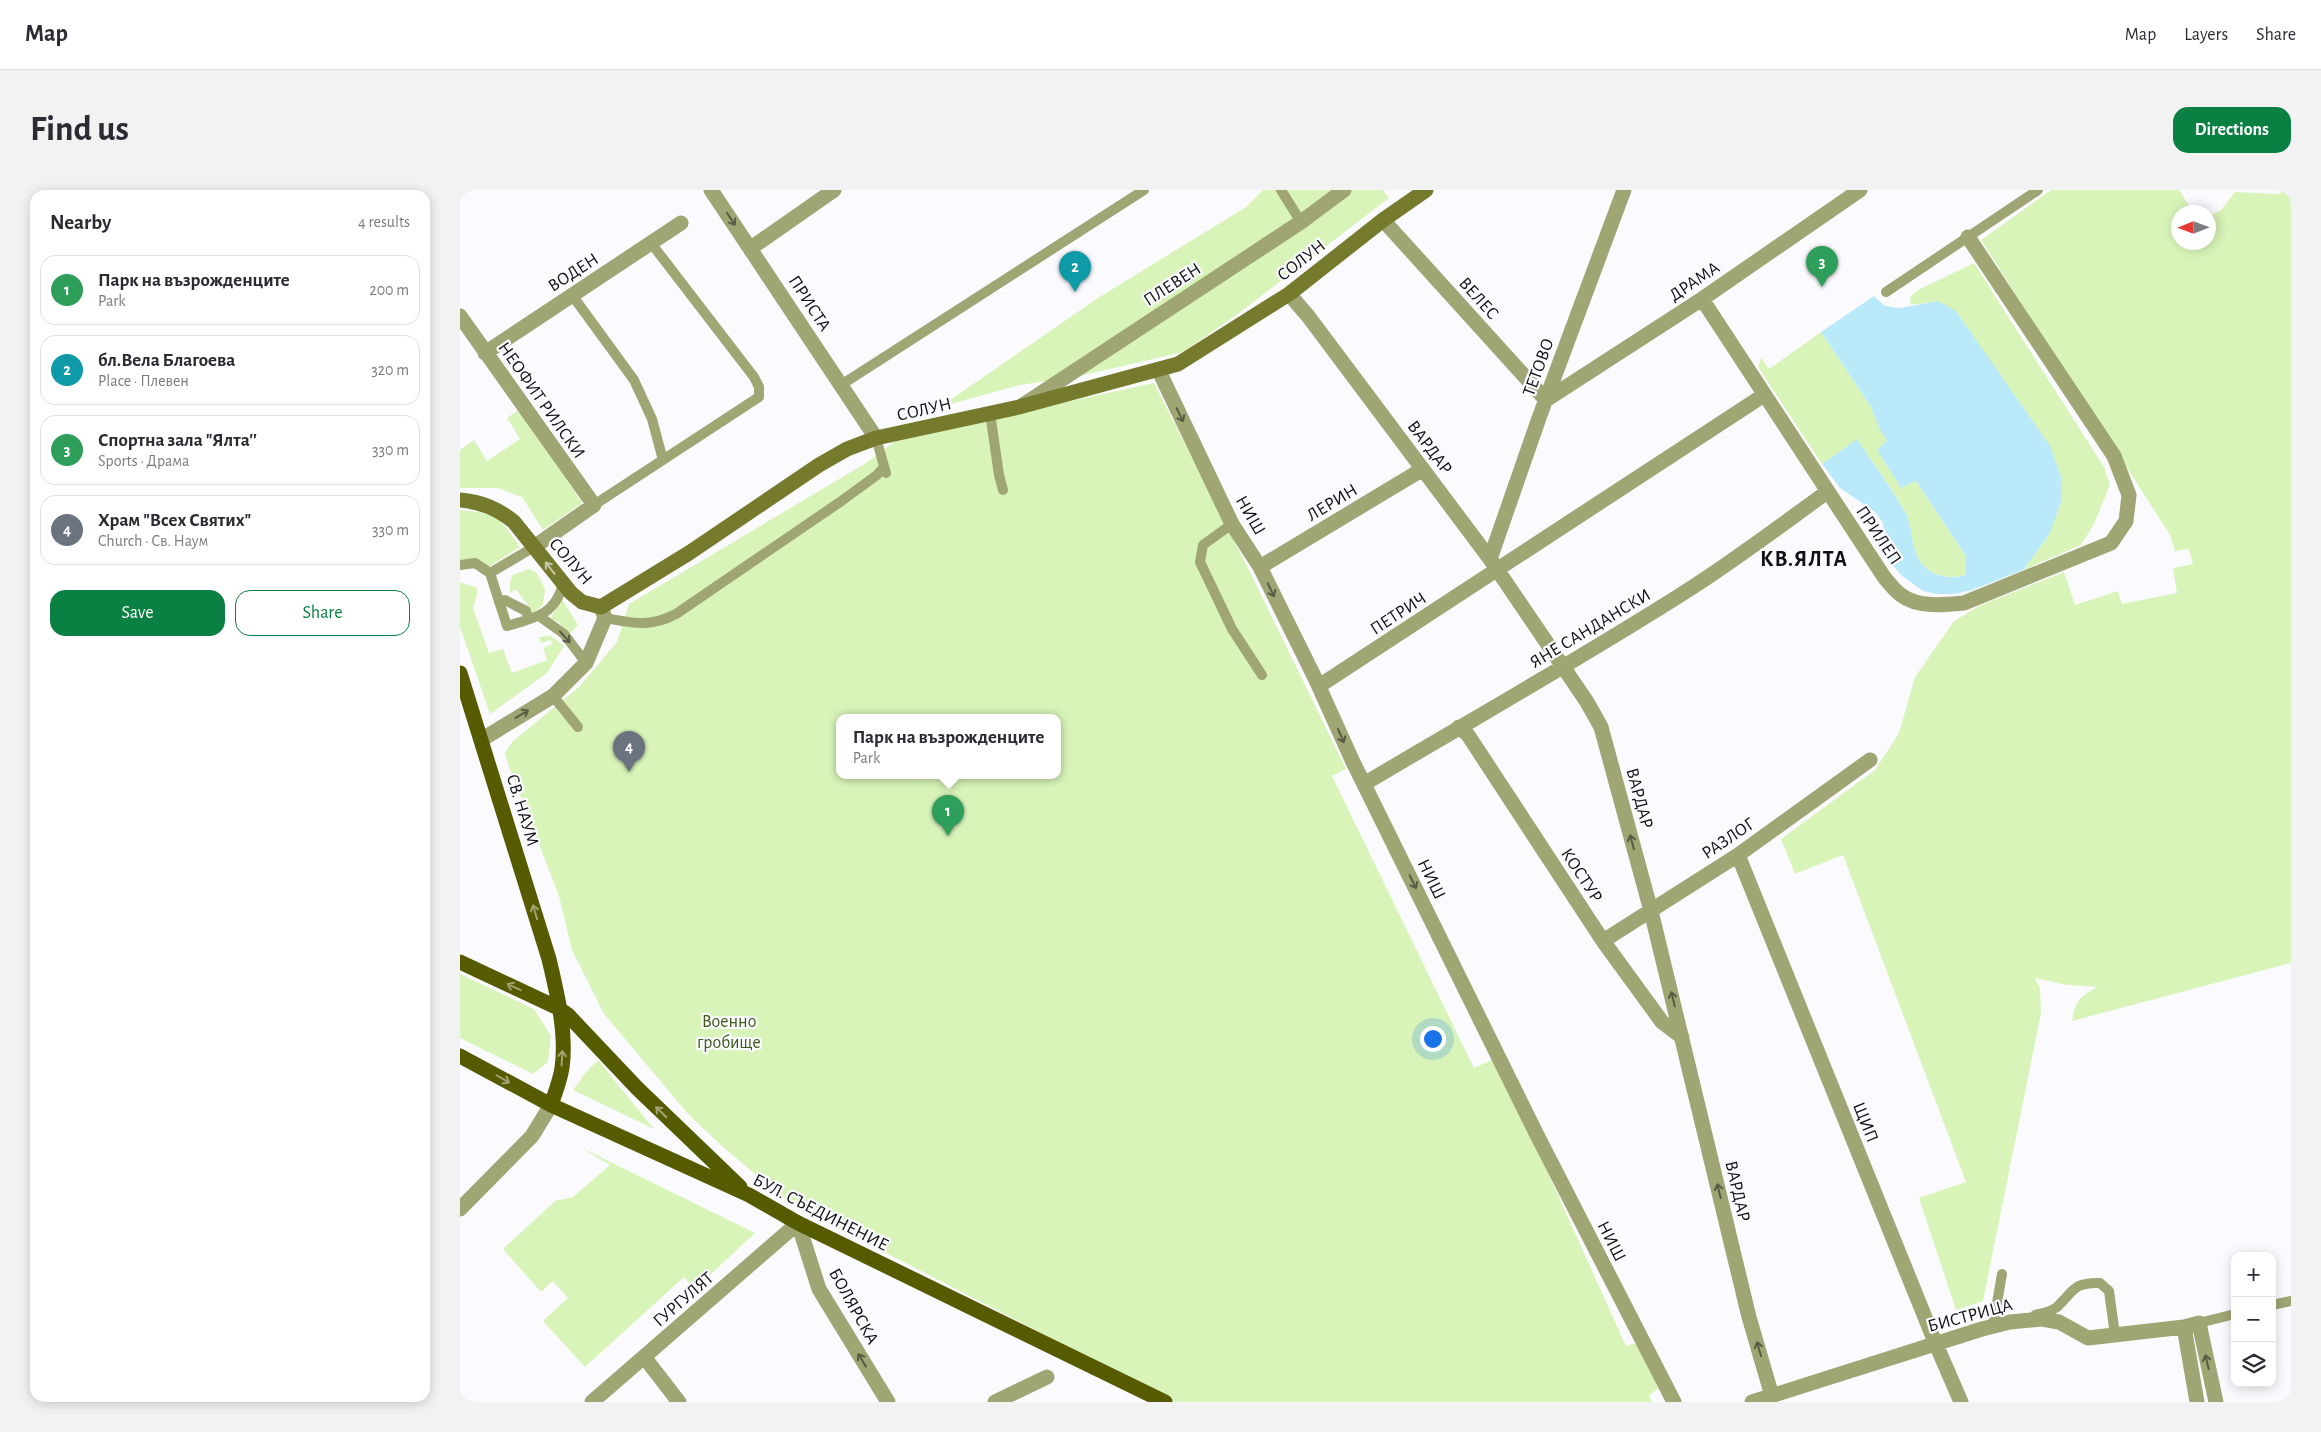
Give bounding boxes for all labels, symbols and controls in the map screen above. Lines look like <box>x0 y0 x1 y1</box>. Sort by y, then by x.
text: Map <box>25 22 68 46</box>
text: Map <box>2125 26 2156 44</box>
text: Layers <box>2184 26 2228 44</box>
text: Share <box>2256 26 2296 44</box>
button: Directions <box>2173 107 2291 153</box>
text: Find us <box>30 112 129 147</box>
north arrow <box>2171 205 2216 250</box>
text: Nearby <box>50 212 111 233</box>
one-way arrow <box>726 212 736 226</box>
text: 4 results <box>358 214 410 230</box>
street label: СОЛУН <box>1274 237 1329 285</box>
pin: 3 <box>1806 246 1838 287</box>
street label: ВОДЕН <box>545 250 602 296</box>
pin: 2 <box>1059 251 1091 292</box>
street label: ДРАМА <box>1666 258 1723 305</box>
street label: ПЛЕВЕН <box>1141 260 1205 310</box>
text: Парк на възрожденците <box>98 271 290 290</box>
street label: ПРИСТА <box>785 273 834 335</box>
street label: ВЕЛЕС <box>1455 274 1502 323</box>
text: 1 <box>64 282 70 298</box>
text: 200 m <box>369 282 409 298</box>
text: Park <box>98 293 126 309</box>
street label: ТЕТОВО <box>1520 336 1558 399</box>
street label: НЕОФИТ РИЛСКИ <box>494 339 588 462</box>
text: бл.Вела Благоева <box>98 351 235 370</box>
text: 2 <box>63 362 71 378</box>
text: 320 m <box>371 362 409 378</box>
text: Place · Плевен <box>98 373 189 389</box>
street label: СОЛУН <box>895 395 953 425</box>
one-way arrow <box>1176 407 1185 422</box>
street label: ВАРДАР <box>1403 418 1455 478</box>
text: Спортна зала "Ялта'' <box>98 431 257 450</box>
text: 3 <box>64 442 70 458</box>
text: 330 m <box>372 442 409 458</box>
text: Sports · Драма <box>98 453 189 469</box>
street label: ЛЕРИН <box>1304 481 1361 525</box>
street label: НИШ <box>1232 493 1269 538</box>
street label: ПРИЛЕП <box>1852 503 1904 568</box>
text: Храм "Всех Святих" <box>98 511 251 530</box>
text: 4 <box>63 522 71 538</box>
text: 330 m <box>372 522 409 538</box>
text: Church · Св. Наум <box>98 533 208 549</box>
street label: СОЛУН <box>545 535 595 589</box>
district label: КВ.ЯЛТА <box>1760 548 1848 570</box>
one-way arrow <box>545 562 556 575</box>
one-way arrow <box>1266 582 1276 597</box>
street label: ЯНЕ САНДАНСКИ <box>1527 586 1654 672</box>
street label: ПЕТРИЧ <box>1367 589 1430 639</box>
button: Save <box>50 590 225 636</box>
button: Share <box>235 590 410 636</box>
one-way arrow <box>559 631 571 643</box>
one-way arrow <box>515 709 529 719</box>
popup <box>836 714 1061 779</box>
text: Парк на възрожденците <box>853 728 1044 747</box>
one-way arrow <box>1337 728 1347 743</box>
pin: 4 <box>613 731 645 772</box>
text: Park <box>853 750 880 766</box>
street label: ВАРДАР <box>1622 766 1656 830</box>
street label: СВ. НАУМ <box>503 772 542 849</box>
pin: 1 <box>932 795 964 836</box>
street label: РАЗЛОГ <box>1699 815 1758 863</box>
one-way arrow <box>1627 835 1636 851</box>
street label: КОСТУР <box>1557 845 1605 906</box>
street label: НИШ <box>1414 856 1448 902</box>
one-way arrow <box>1409 874 1418 889</box>
one-way arrow <box>529 905 539 921</box>
one-way arrow <box>507 982 522 991</box>
one-way arrow <box>1668 992 1677 1008</box>
park label: Военно гробище <box>697 1013 761 1052</box>
your location <box>1420 1026 1446 1052</box>
one-way arrow <box>558 1051 567 1067</box>
one-way arrow <box>495 1075 509 1085</box>
street label: ЩИП <box>1849 1100 1881 1145</box>
one-way arrow <box>655 1106 668 1118</box>
street label: ВАРДАР <box>1721 1159 1753 1223</box>
street label: БУЛ. СЪЕДИНЕНИЕ <box>750 1171 891 1255</box>
one-way arrow <box>1714 1184 1723 1200</box>
street label: НИШ <box>1593 1219 1629 1264</box>
map controls <box>2231 1252 2276 1387</box>
button: + <box>2231 1252 2276 1297</box>
street label: БОЛЯРСКА <box>825 1265 882 1348</box>
street label: ГУРГУЛЯТ <box>650 1269 718 1331</box>
street label: БИСТРИЦА <box>1926 1296 2015 1336</box>
button: − <box>2231 1297 2276 1342</box>
one-way arrow <box>1753 1341 1763 1357</box>
button: layers <box>2231 1342 2276 1387</box>
one-way arrow <box>857 1354 867 1368</box>
one-way arrow <box>2202 1355 2211 1371</box>

